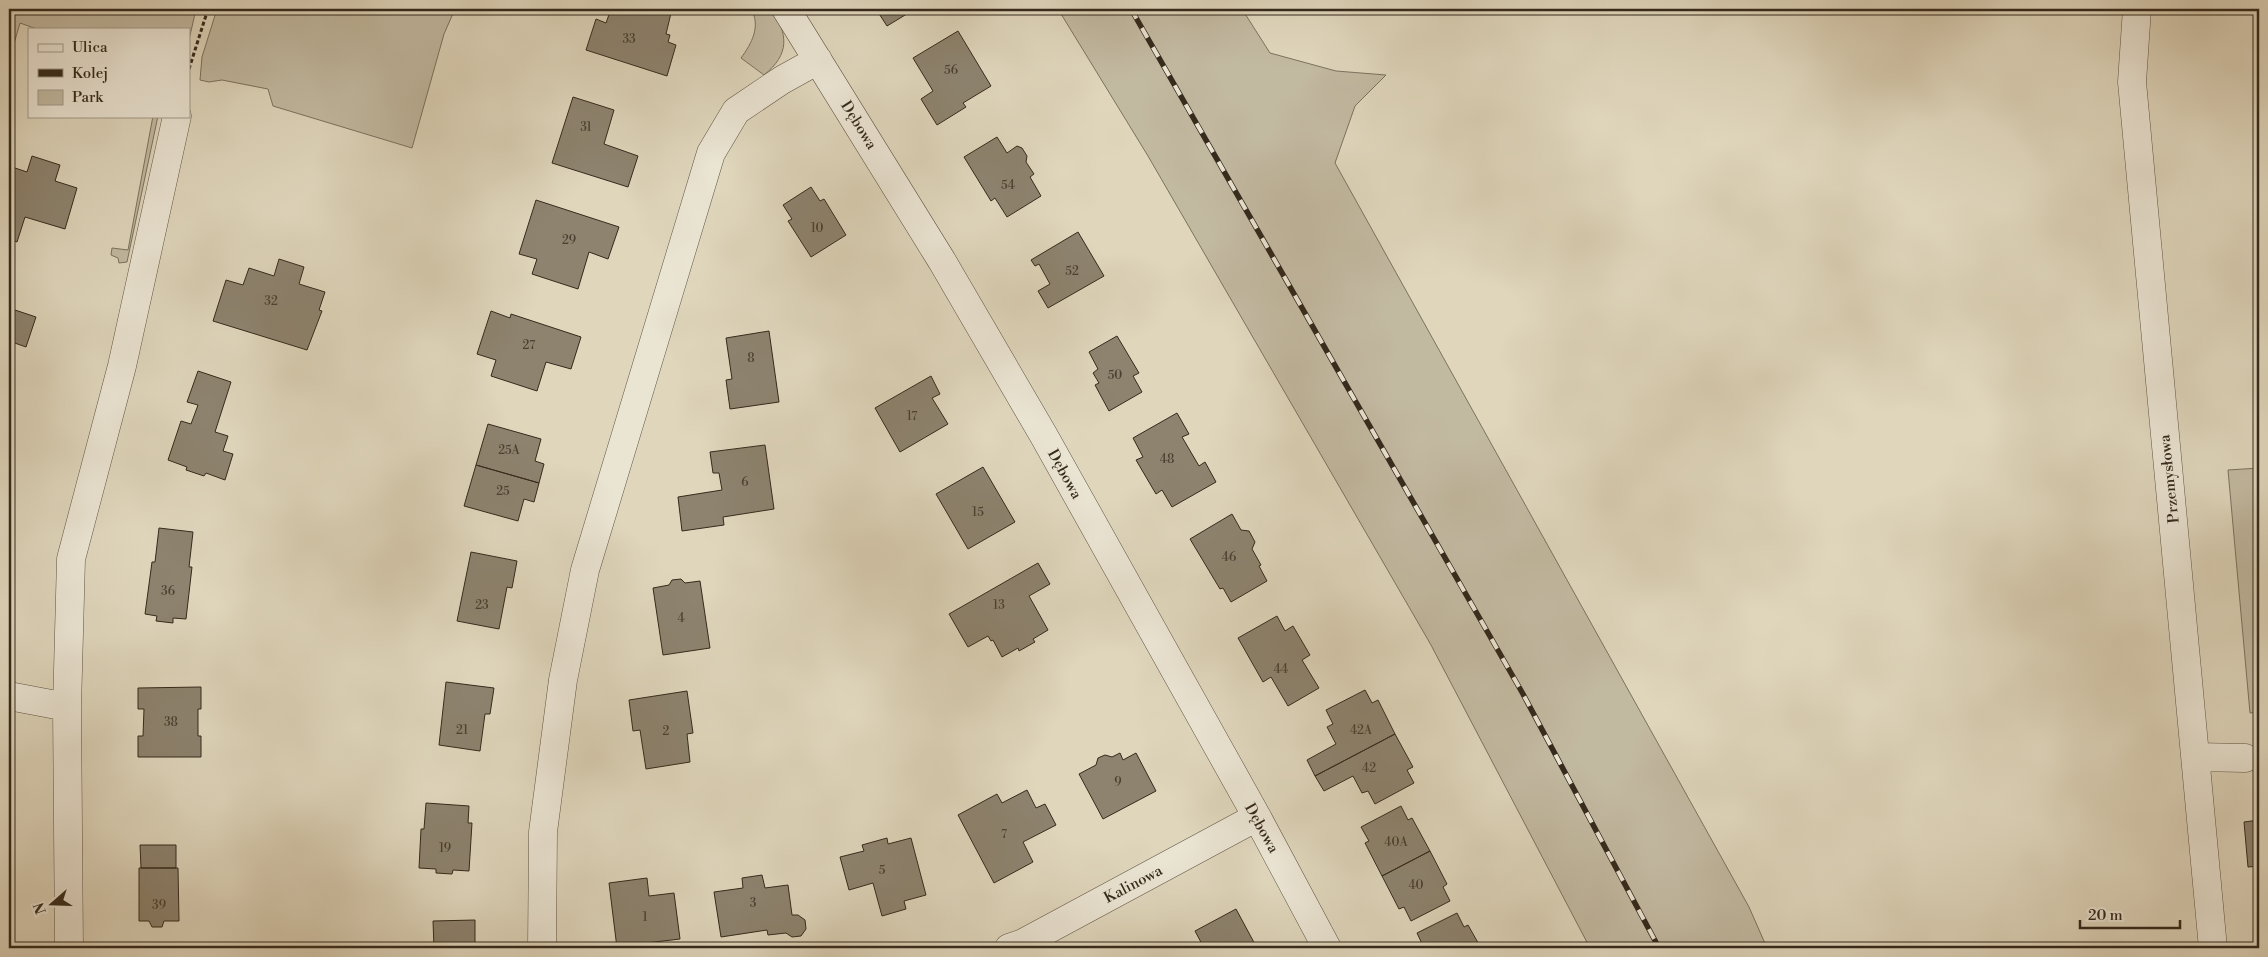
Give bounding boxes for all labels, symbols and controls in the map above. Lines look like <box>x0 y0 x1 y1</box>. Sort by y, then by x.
legend <box>28 28 190 118</box>
house number: 33 <box>622 32 636 47</box>
text: Ulica <box>72 38 108 57</box>
house number: 56 <box>944 63 958 78</box>
text: Kolej <box>72 64 108 83</box>
text: Park <box>72 88 104 107</box>
street label: Dębowa <box>836 97 881 154</box>
house number: 31 <box>580 120 593 135</box>
house number: 54 <box>1001 178 1015 193</box>
house number: 10 <box>811 221 823 236</box>
house number: 29 <box>562 233 576 248</box>
house number: 52 <box>1065 264 1079 279</box>
house number: 32 <box>264 294 278 309</box>
house number: 27 <box>523 338 535 353</box>
house number: 8 <box>747 351 755 366</box>
house number: 50 <box>1108 368 1122 383</box>
house number: 17 <box>907 409 917 424</box>
street label: Przemysłowa <box>2155 433 2184 524</box>
house number: 25A <box>498 443 521 458</box>
street label: Dębowa <box>1043 446 1086 503</box>
house number: 48 <box>1160 452 1174 467</box>
house number: 6 <box>741 475 749 490</box>
house number: 25 <box>496 484 510 499</box>
house number: 15 <box>972 505 984 520</box>
house number: 46 <box>1222 550 1236 565</box>
house number: 36 <box>161 584 175 599</box>
house number: 23 <box>475 598 489 613</box>
house number: 13 <box>993 598 1005 613</box>
house number: 4 <box>677 611 685 626</box>
house number: 44 <box>1274 662 1288 677</box>
house number: 38 <box>164 715 178 730</box>
house number: 21 <box>456 723 469 738</box>
house number: 42A <box>1350 723 1373 738</box>
house number: 2 <box>663 724 670 739</box>
house number: 42 <box>1362 761 1376 776</box>
house number: 9 <box>1114 775 1122 790</box>
street label: Dębowa <box>1240 800 1283 857</box>
house number: 7 <box>1001 827 1007 842</box>
house number: 40A <box>1384 835 1408 850</box>
house number: 19 <box>439 841 451 856</box>
street label: Kalinowa <box>1101 861 1166 908</box>
house number: 5 <box>879 863 886 878</box>
house number: 40 <box>1408 878 1424 893</box>
north arrow <box>28 880 78 930</box>
house number: 3 <box>750 896 757 911</box>
scale bar <box>2080 897 2180 929</box>
house number: 39 <box>152 898 166 913</box>
text: N <box>30 900 51 916</box>
text: 20 m <box>2088 906 2123 925</box>
house number: 1 <box>642 910 648 925</box>

